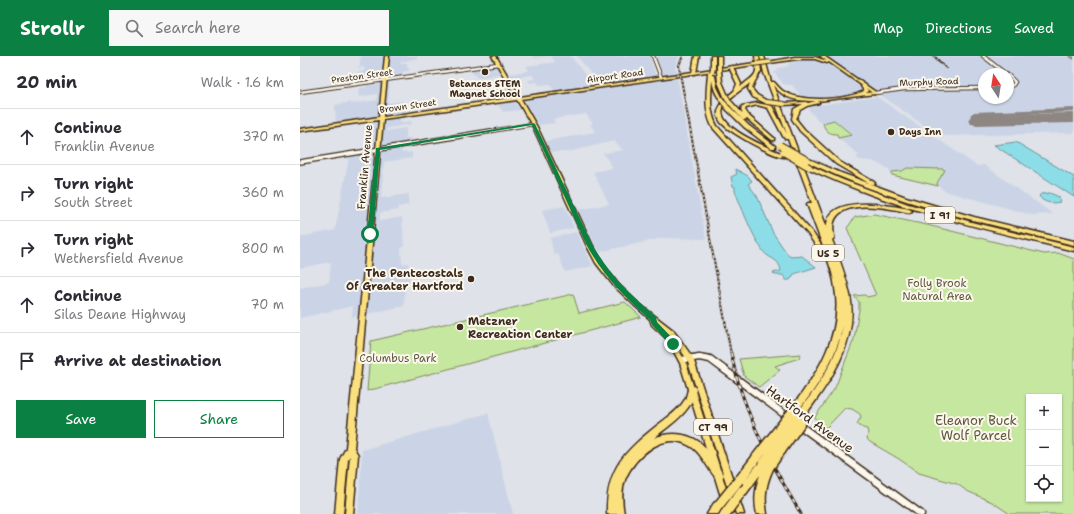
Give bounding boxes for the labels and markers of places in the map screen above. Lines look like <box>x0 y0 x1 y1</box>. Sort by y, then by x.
marker: Betances STEM Magnet School <box>480 67 490 77</box>
place label: Betances STEM Magnet School <box>450 78 521 100</box>
place label: Days Inn <box>899 126 941 138</box>
marker: Days Inn <box>886 127 896 137</box>
place label: The Pentecostals Of Greater Hartford <box>346 266 463 294</box>
marker: The Pentecostals Of Greater Hartford <box>466 274 476 284</box>
place label: Metzner Recreation Center <box>468 314 573 342</box>
marker: Metzner Recreation Center <box>455 322 465 332</box>

